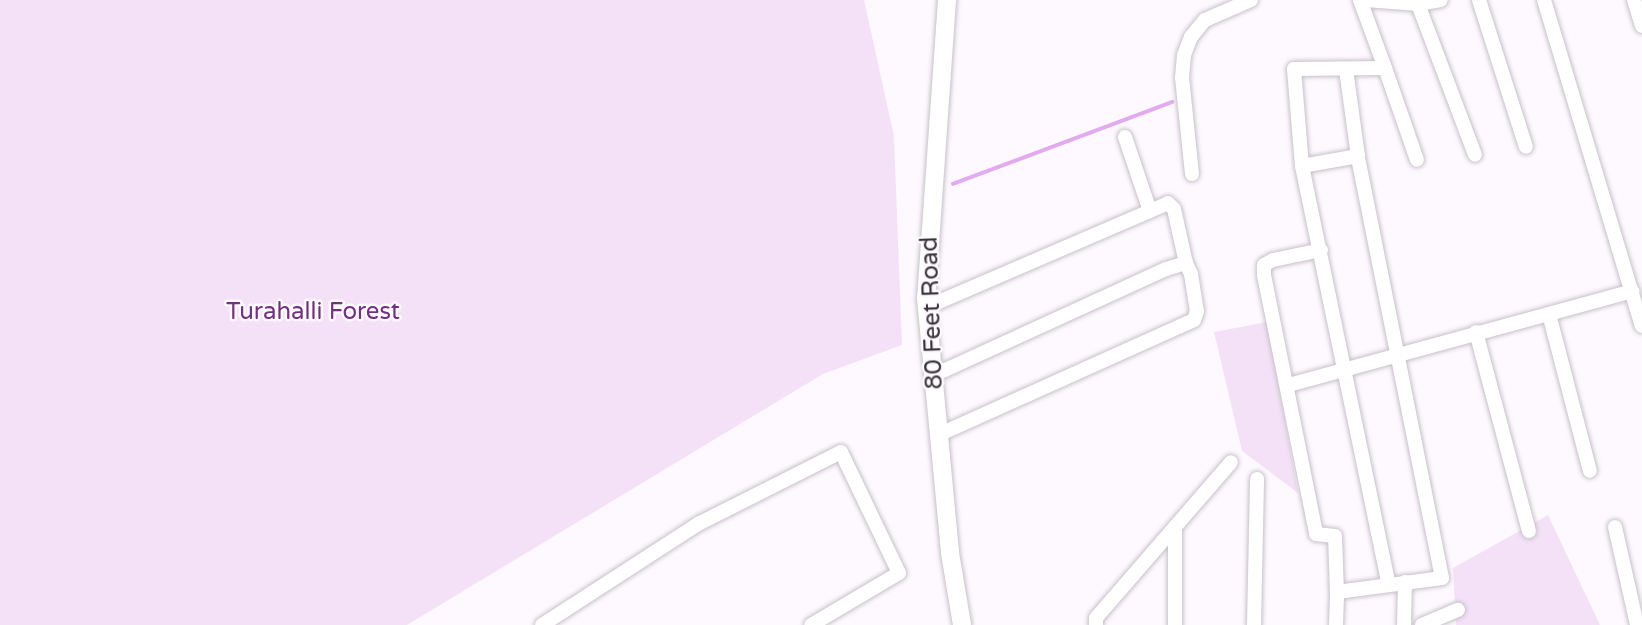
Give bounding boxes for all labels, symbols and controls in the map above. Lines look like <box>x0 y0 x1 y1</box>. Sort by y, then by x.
street label: 80 Feet Road <box>915 236 949 390</box>
park label: Turahalli Forest <box>226 298 400 326</box>

